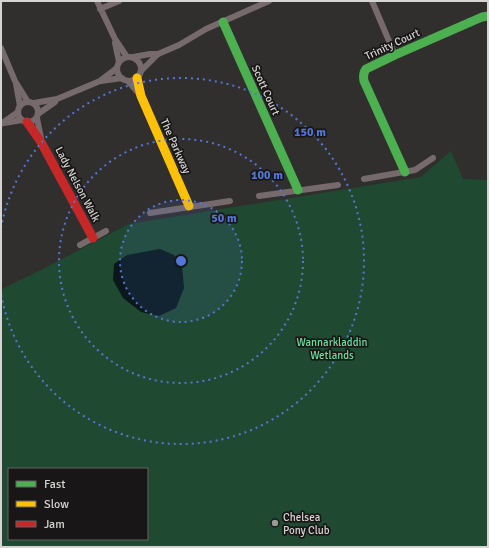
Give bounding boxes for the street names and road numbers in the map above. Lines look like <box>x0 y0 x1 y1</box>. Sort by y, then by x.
street label: Trinity Court <box>363 26 422 63</box>
street label: Scott Court <box>249 63 282 117</box>
street label: The Parkway <box>158 117 194 177</box>
street label: Lady Nelson Walk <box>52 145 103 224</box>

